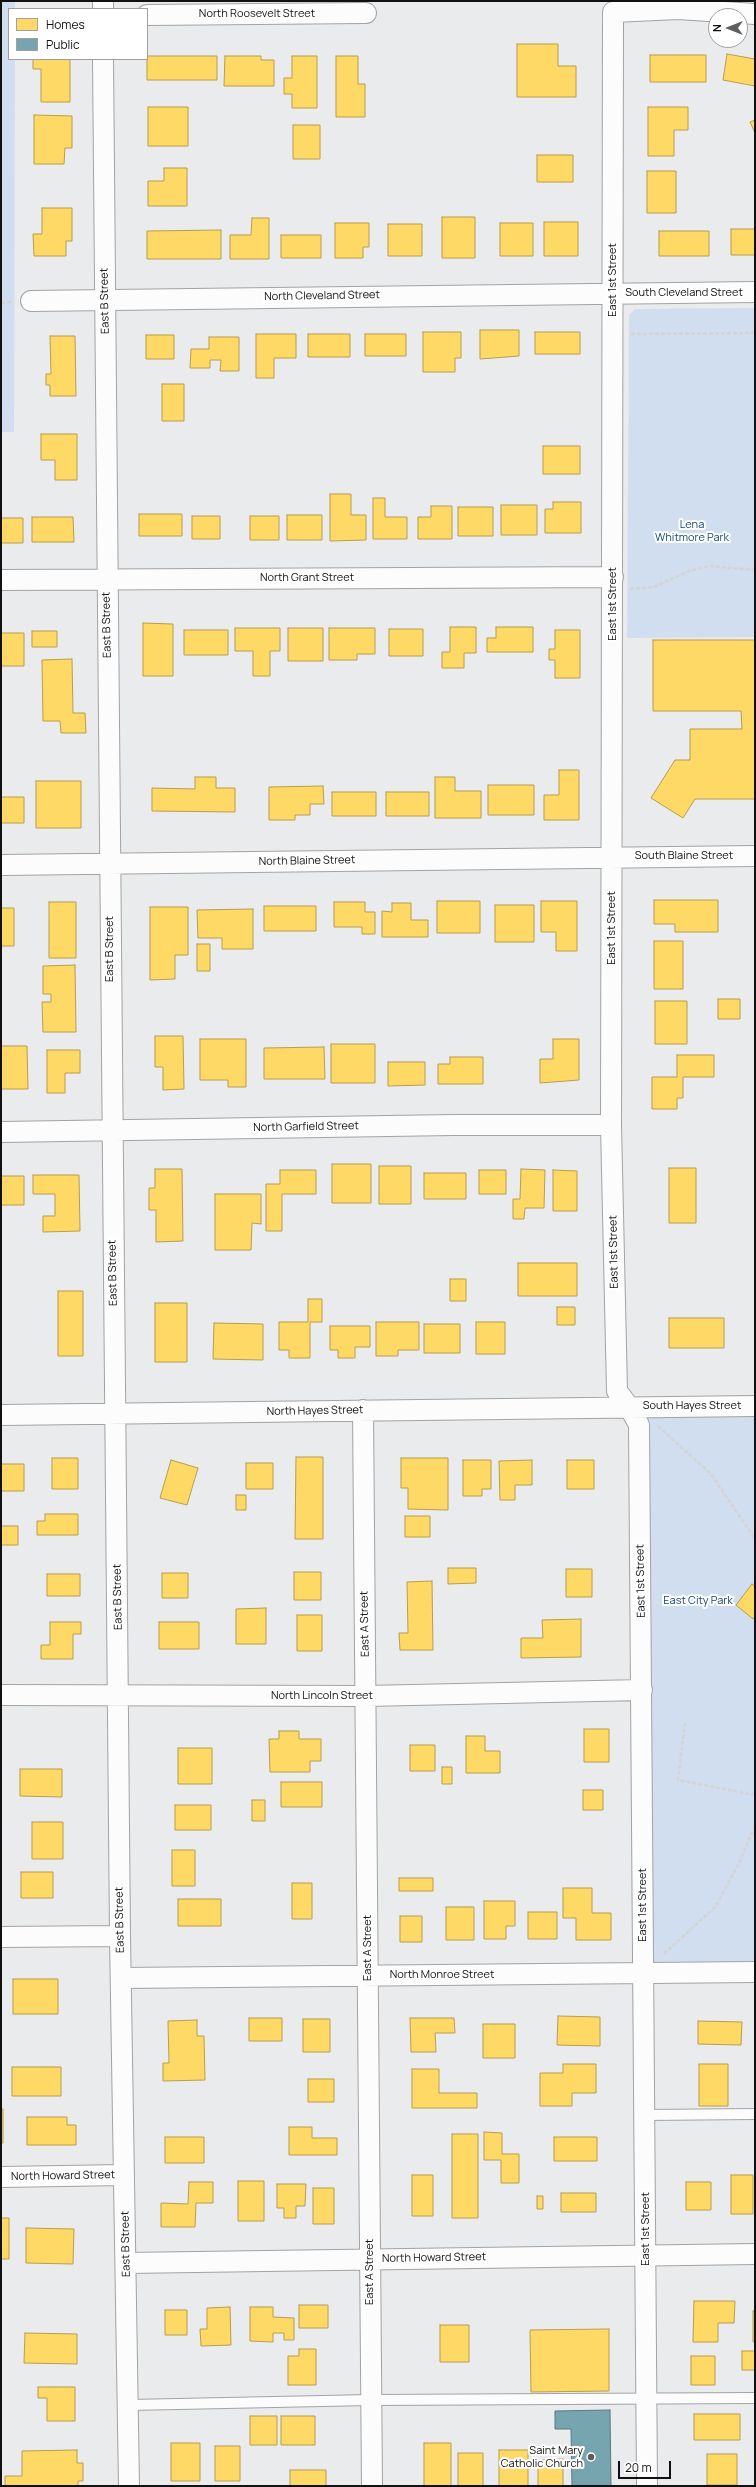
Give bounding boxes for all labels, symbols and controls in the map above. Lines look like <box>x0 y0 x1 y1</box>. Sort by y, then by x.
street label: North Roosevelt Street <box>199 7 315 21</box>
legend <box>8 8 148 60</box>
north arrow <box>708 8 748 48</box>
text: Homes <box>46 16 85 33</box>
text: N <box>709 24 724 32</box>
text: Public <box>46 36 80 53</box>
street label: East 1st Street <box>606 243 620 317</box>
street label: East B Street <box>98 268 112 334</box>
street label: South Cleveland Street <box>625 286 743 300</box>
street label: North Cleveland Street <box>264 288 380 304</box>
park label: Lena Whitmore Park <box>655 518 729 544</box>
street label: East 1st Street <box>606 567 620 641</box>
street label: North Grant Street <box>260 571 354 585</box>
street label: East B Street <box>100 592 114 658</box>
street label: South Blaine Street <box>635 849 733 863</box>
street label: North Blaine Street <box>259 854 355 868</box>
street label: East 1st Street <box>605 891 619 965</box>
street label: East B Street <box>103 916 117 982</box>
street label: North Garfield Street <box>253 1119 359 1135</box>
street label: East 1st Street <box>607 1215 621 1289</box>
street label: East B Street <box>106 1240 120 1306</box>
street label: South Hayes Street <box>643 1399 741 1413</box>
street label: North Hayes Street <box>267 1404 363 1418</box>
street label: East 1st Street <box>634 1544 648 1618</box>
street label: East B Street <box>111 1564 125 1630</box>
street label: East A Street <box>358 1591 372 1657</box>
park label: East City Park <box>663 1594 733 1608</box>
street label: North Lincoln Street <box>271 1689 373 1703</box>
street label: East 1st Street <box>636 1868 650 1942</box>
street label: East B Street <box>113 1887 127 1953</box>
street label: East A Street <box>361 1915 375 1981</box>
street label: North Monroe Street <box>390 1968 494 1982</box>
street label: North Howard Street <box>11 2168 115 2184</box>
street label: East 1st Street <box>639 2192 653 2266</box>
street label: East B Street <box>119 2211 133 2277</box>
street label: East A Street <box>363 2239 377 2305</box>
street label: North Howard Street <box>382 2250 486 2266</box>
place label: Saint Mary Catholic Church <box>501 2444 583 2470</box>
marker: Saint Mary Catholic Church <box>586 2452 596 2462</box>
scale bar <box>620 2453 673 2479</box>
text: 20 m <box>625 2459 652 2476</box>

